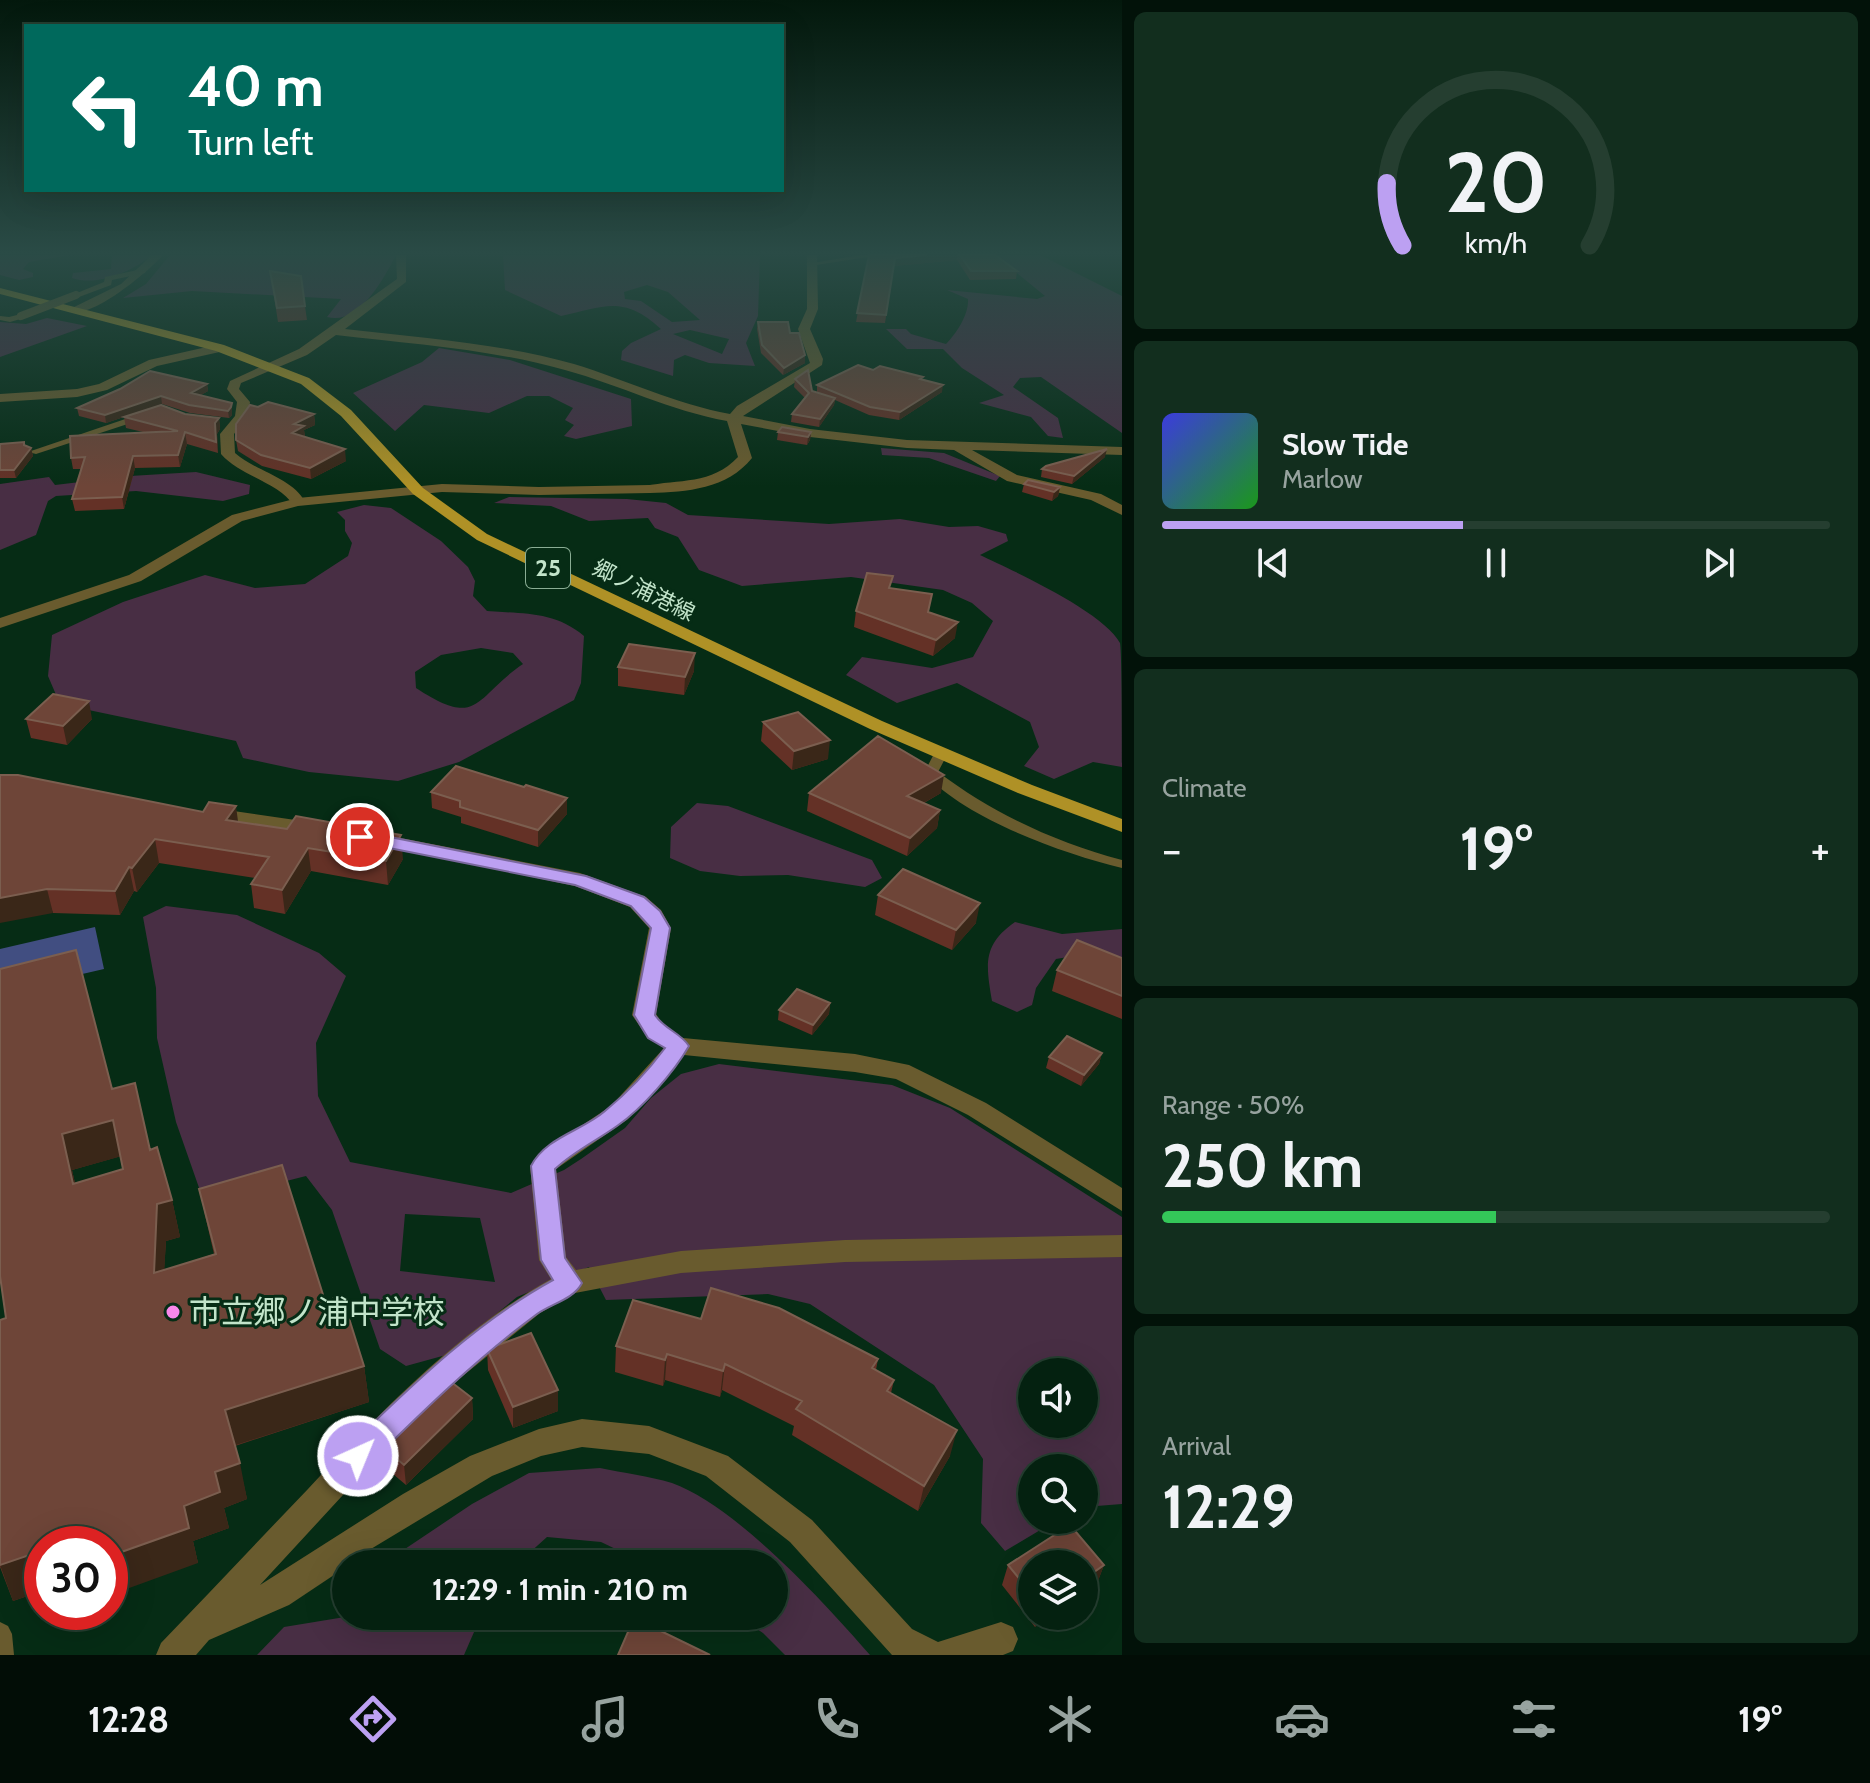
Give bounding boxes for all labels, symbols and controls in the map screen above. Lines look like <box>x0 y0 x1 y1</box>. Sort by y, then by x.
text: 40 m <box>188 52 324 120</box>
icon: left <box>56 56 160 160</box>
text: Turn left <box>188 120 313 164</box>
text: 20 <box>1445 132 1547 233</box>
text: km/h <box>1465 225 1527 260</box>
text: Slow Tide <box>1282 426 1409 463</box>
text: Marlow <box>1282 463 1363 495</box>
icon: previous <box>1251 541 1295 585</box>
icon: pause <box>1474 541 1518 585</box>
icon: next <box>1697 541 1741 585</box>
road number: 25 <box>526 548 570 588</box>
street label: 郷ノ浦港線 <box>588 554 699 627</box>
text: Climate <box>1162 772 1247 804</box>
pin <box>326 803 394 871</box>
text: 19° <box>1459 812 1533 885</box>
icon: arrive <box>338 815 382 859</box>
text: − <box>1162 823 1181 876</box>
text: + <box>1811 823 1830 876</box>
text: Range · 50% <box>1162 1089 1304 1121</box>
text: 250 km <box>1162 1129 1363 1202</box>
place label: 市立郷ノ浦中学校 <box>189 1292 445 1331</box>
marker: 市立郷ノ浦中学校 <box>164 1303 182 1321</box>
map controls <box>1018 1358 1098 1630</box>
button: sound <box>1018 1358 1098 1438</box>
position arrow <box>316 1414 400 1498</box>
text: Arrival <box>1162 1430 1231 1462</box>
button: search <box>1018 1454 1098 1534</box>
text: 12:29 <box>1162 1470 1295 1543</box>
speed limit sign: 30 <box>24 1526 128 1630</box>
button: layers <box>1018 1550 1098 1630</box>
text: 12:29 · 1 min · 210 m <box>432 1571 688 1608</box>
icon: directions <box>345 1691 401 1747</box>
icon: music <box>577 1691 633 1747</box>
icon: phone <box>809 1691 865 1747</box>
icon: climate <box>1042 1691 1098 1747</box>
icon: car <box>1274 1691 1330 1747</box>
icon: filters <box>1506 1691 1562 1747</box>
text: 12:28 <box>88 1697 169 1741</box>
text: 19° <box>1738 1697 1782 1741</box>

